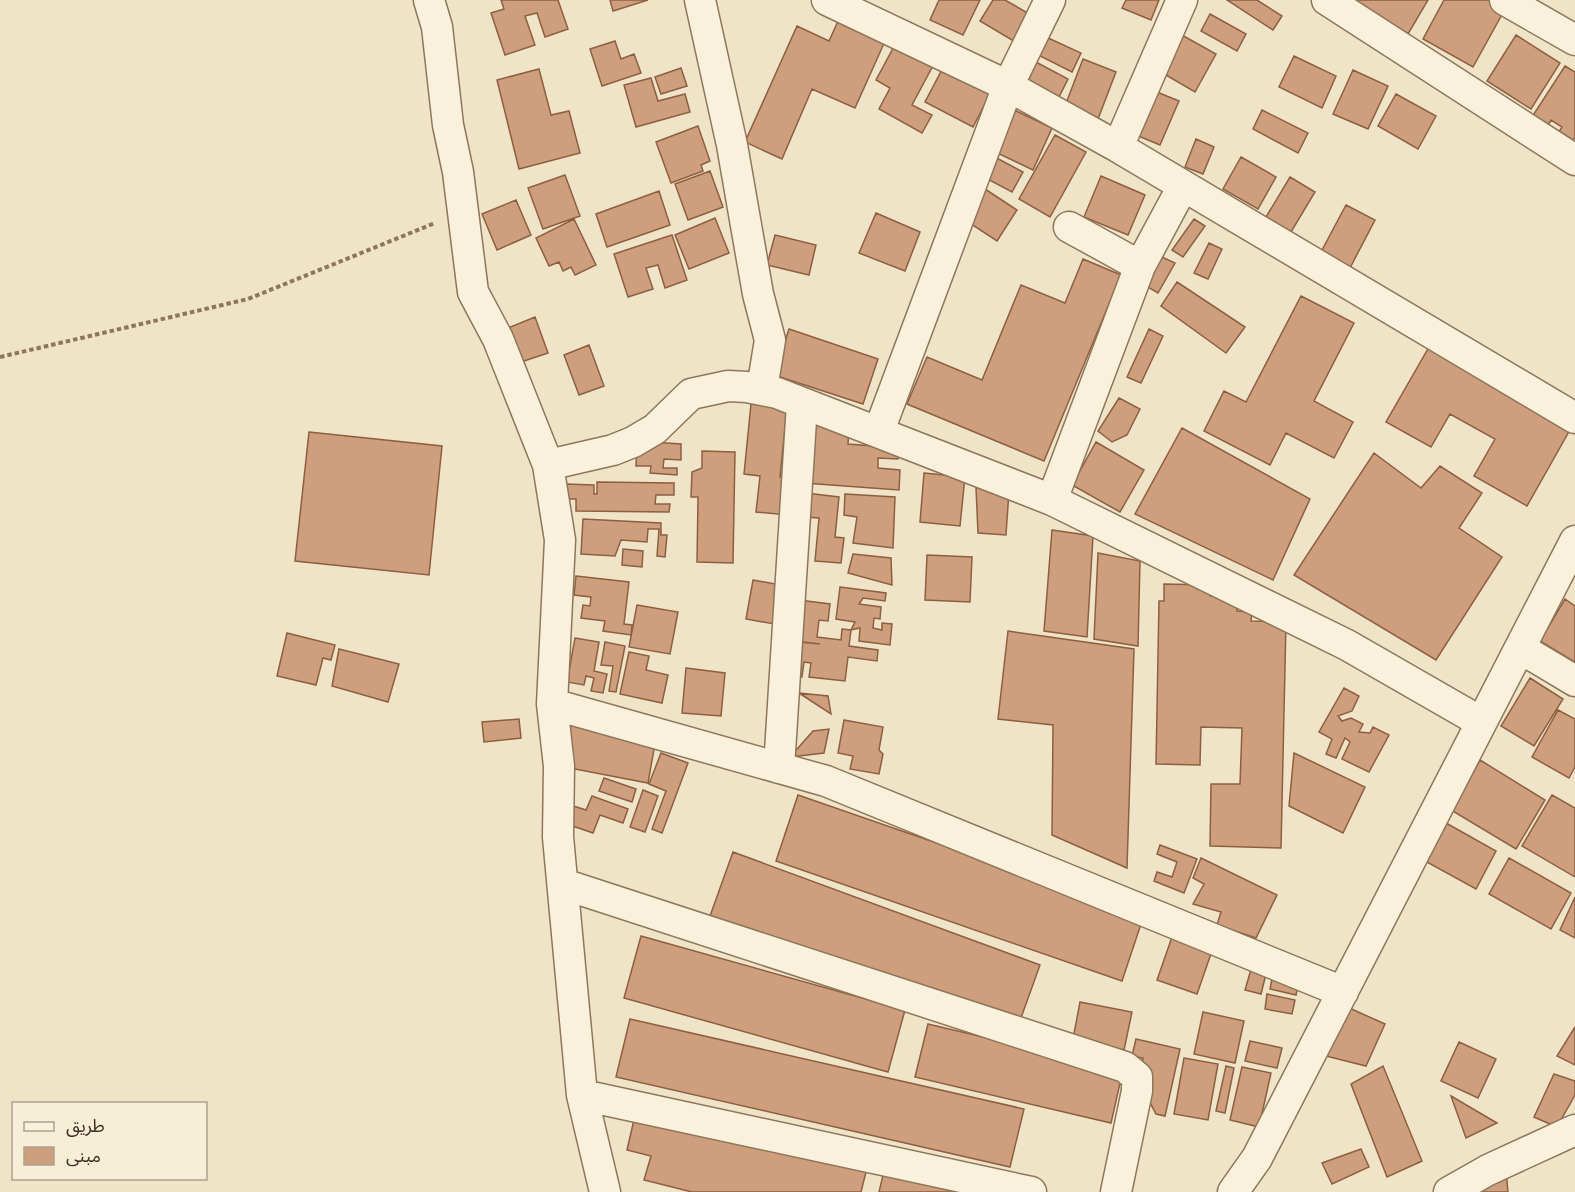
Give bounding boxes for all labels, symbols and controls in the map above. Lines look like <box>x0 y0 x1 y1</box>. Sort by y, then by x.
legend <box>12 1102 207 1180</box>
text: طريق <box>66 1113 105 1137</box>
text: مبنى <box>66 1143 101 1167</box>

